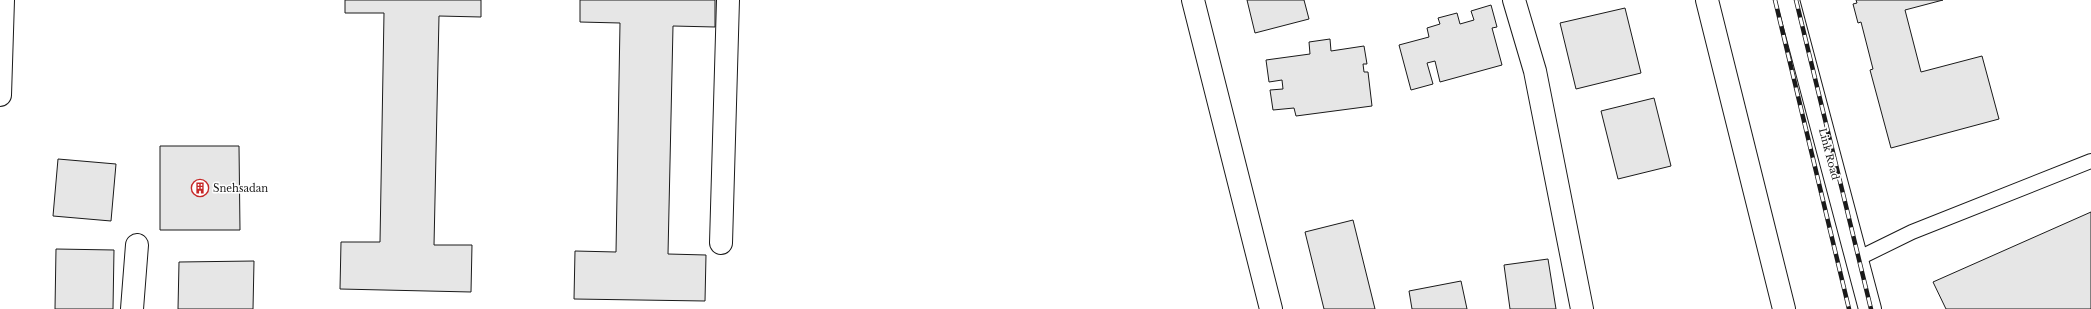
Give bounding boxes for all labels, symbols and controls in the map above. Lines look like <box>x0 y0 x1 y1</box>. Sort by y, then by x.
street label: Link Road <box>1816 127 1842 182</box>
building icon: Snehsadan <box>190 178 210 198</box>
place label: Snehsadan <box>213 182 268 195</box>

